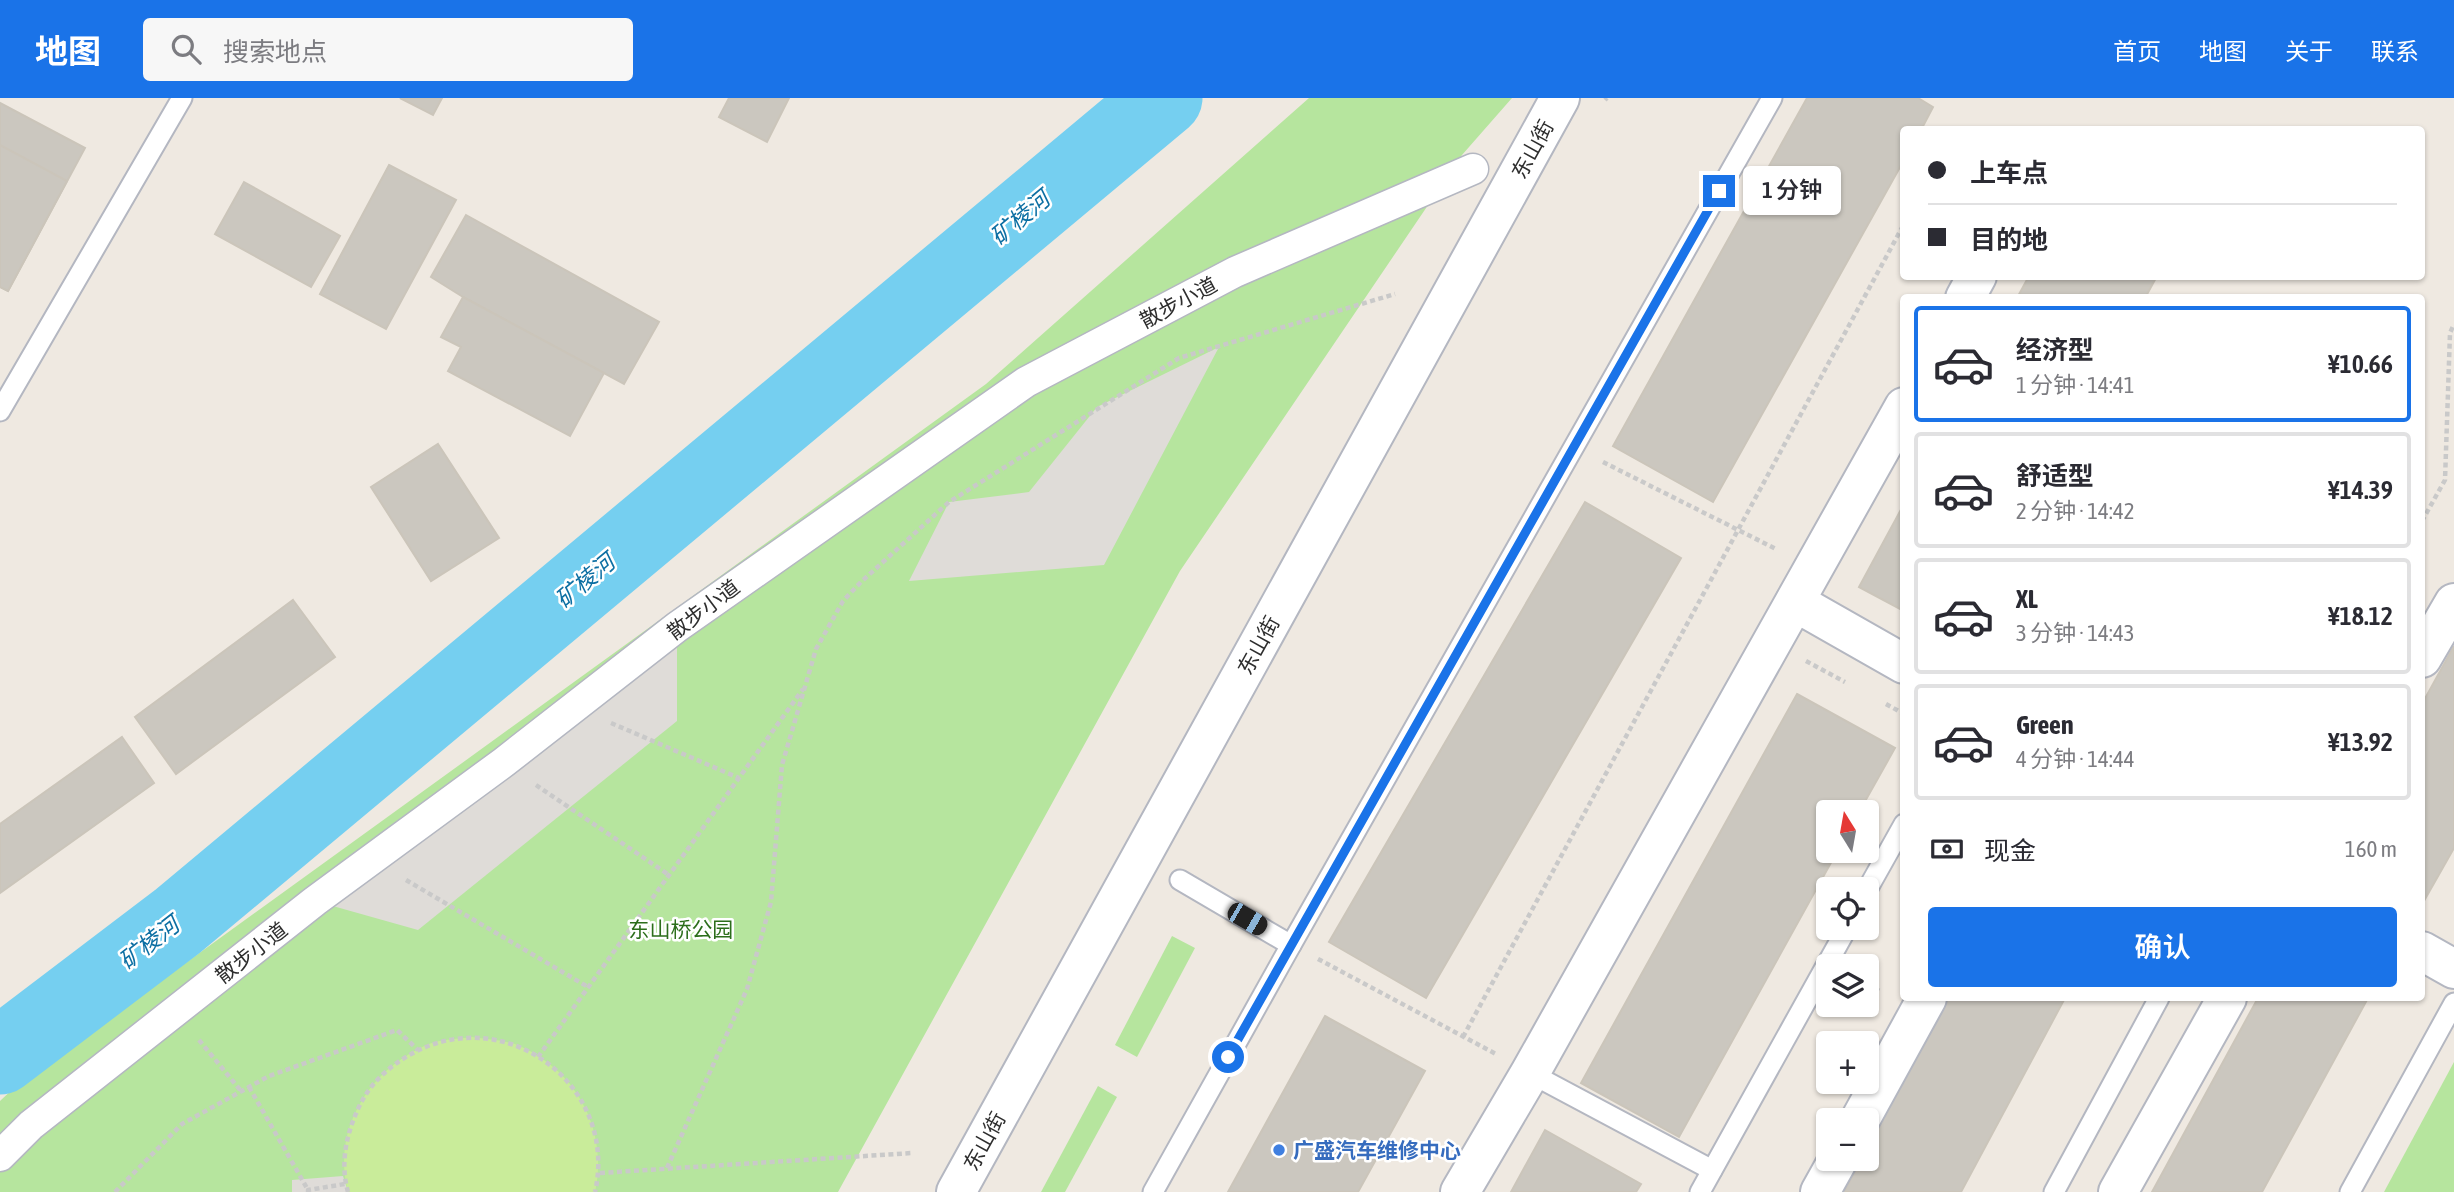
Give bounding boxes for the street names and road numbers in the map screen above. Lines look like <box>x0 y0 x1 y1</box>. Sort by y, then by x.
street label: 东山街 <box>1506 116 1558 182</box>
street label: 散步小道 <box>1135 272 1221 332</box>
street label: 散步小道 <box>662 574 744 644</box>
street label: 东山街 <box>1232 612 1284 678</box>
street label: 散步小道 <box>211 917 291 987</box>
street label: 东山街 <box>958 1108 1010 1174</box>

